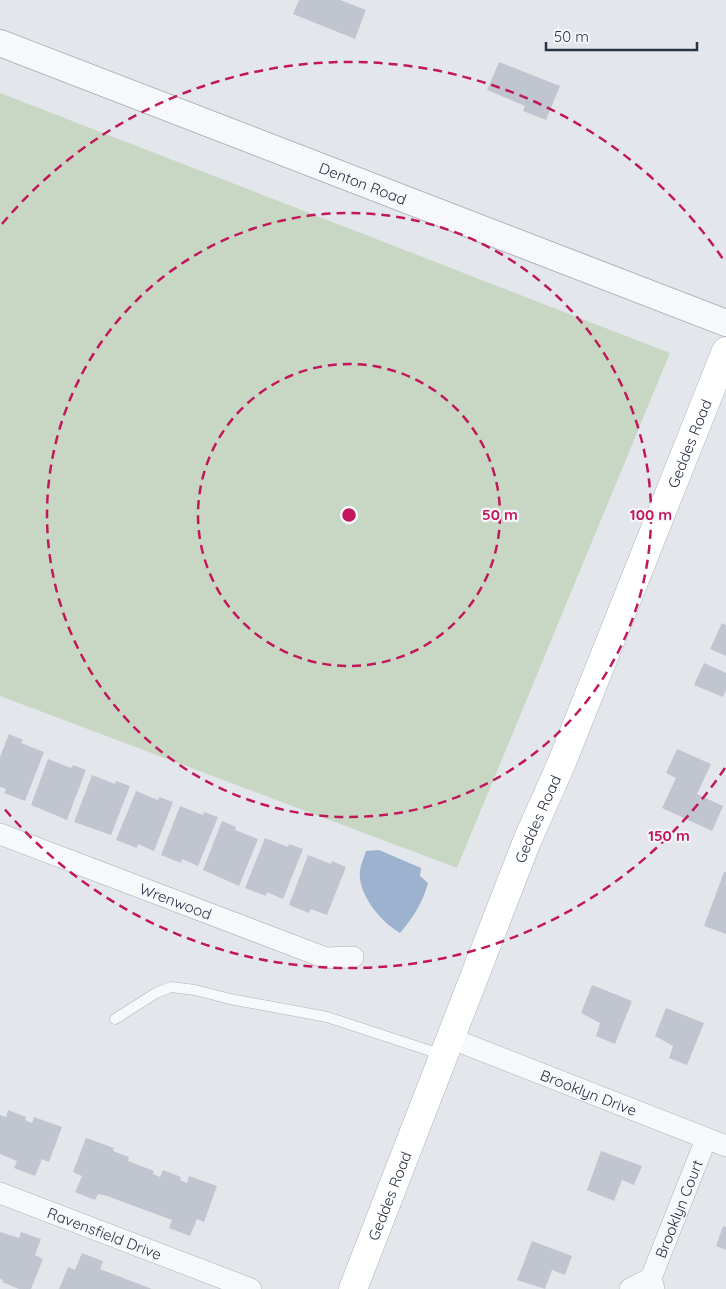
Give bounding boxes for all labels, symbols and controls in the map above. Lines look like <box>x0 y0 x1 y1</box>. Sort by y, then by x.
scale bar <box>546 20 697 52</box>
text: 50 m <box>554 27 589 46</box>
street label: Denton Road <box>317 158 409 208</box>
street label: Geddes Road <box>663 396 715 491</box>
text: 50 m <box>482 505 518 524</box>
text: 100 m <box>630 505 672 524</box>
centre of rings <box>340 506 358 524</box>
street label: Geddes Road <box>510 772 565 866</box>
text: 150 m <box>648 826 690 845</box>
street label: Wrenwood <box>137 879 214 923</box>
street label: Brooklyn Drive <box>538 1065 640 1120</box>
street label: Geddes Road <box>363 1149 415 1243</box>
street label: Brooklyn Court <box>650 1157 706 1261</box>
street label: Ravensfield Drive <box>45 1203 164 1263</box>

